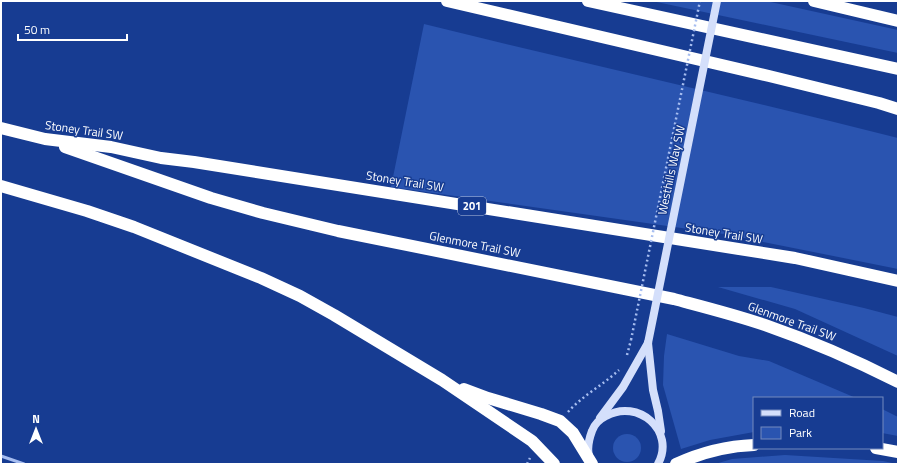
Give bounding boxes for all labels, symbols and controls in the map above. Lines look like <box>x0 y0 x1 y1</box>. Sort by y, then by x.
scale bar <box>18 16 127 42</box>
text: 50 m <box>24 20 50 39</box>
street label: Stoney Trail SW <box>44 115 124 145</box>
street label: Westhills Way SW <box>652 123 690 217</box>
street label: Stoney Trail SW <box>365 165 446 197</box>
road number: 201 <box>458 197 486 215</box>
street label: Stoney Trail SW <box>684 217 765 249</box>
street label: Glenmore Trail SW <box>428 226 523 262</box>
street label: Glenmore Trail SW <box>745 296 839 346</box>
legend <box>753 397 883 449</box>
text: Road <box>789 403 815 422</box>
north arrow <box>16 409 56 449</box>
text: N <box>32 411 40 427</box>
text: Park <box>789 423 812 442</box>

